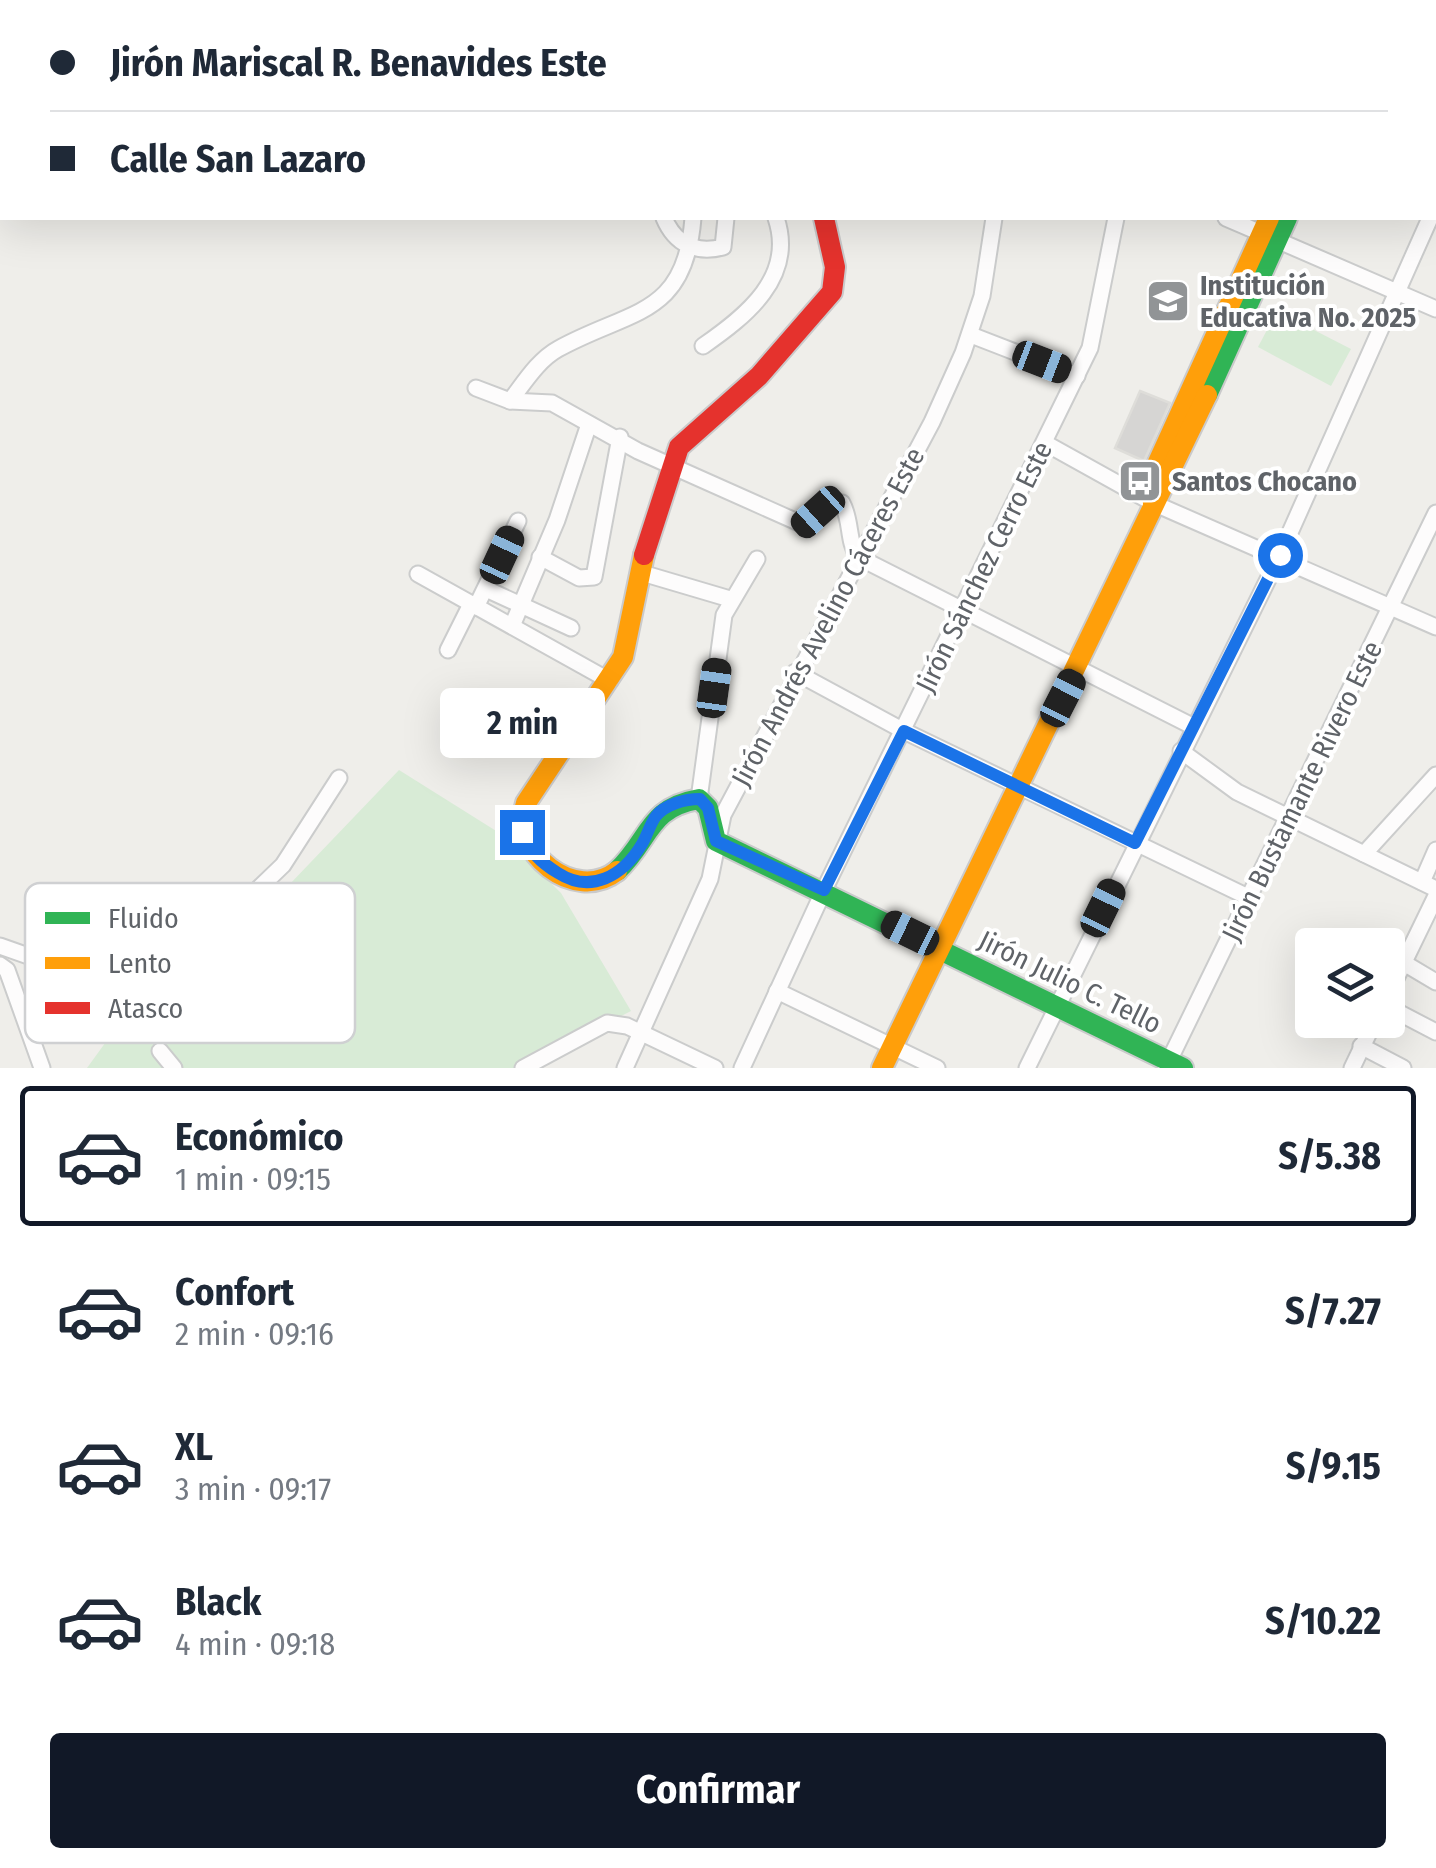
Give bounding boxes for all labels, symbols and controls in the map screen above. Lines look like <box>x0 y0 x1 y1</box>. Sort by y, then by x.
text: Jirón Mariscal R. Benavides Este <box>110 40 607 86</box>
text: Calle San Lazaro <box>110 136 366 182</box>
place label: Institución Educativa No. 2025 <box>1200 269 1416 334</box>
school or university icon: Institución Educativa No. 2025 <box>1145 278 1191 324</box>
car <box>1009 337 1075 387</box>
street label: Jirón Sánchez Cerro Este <box>909 436 1059 698</box>
street label: Jirón Andrés Avelino Cáceres Este <box>725 442 931 792</box>
bus stop icon: Santos Chocano <box>1117 458 1163 504</box>
place label: Santos Chocano <box>1172 465 1357 498</box>
car <box>786 481 850 543</box>
car <box>476 521 528 589</box>
route start <box>1258 533 1303 578</box>
street label: Jirón Bustamante Rivero Este <box>1215 636 1389 946</box>
car <box>695 656 733 720</box>
car <box>1036 664 1090 732</box>
callout: 2 min <box>440 687 604 757</box>
text: 2 min <box>487 704 558 742</box>
route end <box>500 810 545 855</box>
car <box>1076 874 1130 942</box>
legend <box>25 883 355 1043</box>
text: Fluido <box>108 902 179 935</box>
car <box>876 906 944 960</box>
street label: Jirón Julio C. Tello <box>973 924 1167 1040</box>
map controls <box>1295 928 1405 1038</box>
button: layers <box>1295 928 1405 1038</box>
text: Lento <box>108 947 172 980</box>
text: Atasco <box>108 992 183 1025</box>
icon: car <box>55 1111 145 1201</box>
text: Económico <box>175 1114 344 1160</box>
text: S/5.38 <box>1278 1133 1381 1179</box>
text: 1 min · 09:15 <box>175 1160 331 1198</box>
icon: car <box>55 1266 145 1356</box>
text: Confort <box>175 1269 294 1315</box>
text: S/7.27 <box>1285 1288 1381 1334</box>
text: 2 min · 09:16 <box>175 1315 334 1353</box>
icon: car <box>55 1421 145 1511</box>
text: XL <box>175 1424 213 1470</box>
text: S/9.15 <box>1286 1443 1381 1489</box>
text: 3 min · 09:17 <box>175 1470 331 1508</box>
icon: car <box>55 1576 145 1666</box>
text: Black <box>175 1579 261 1625</box>
text: S/10.22 <box>1265 1598 1381 1644</box>
text: 4 min · 09:18 <box>175 1625 335 1663</box>
button: Confirmar <box>50 1733 1386 1848</box>

